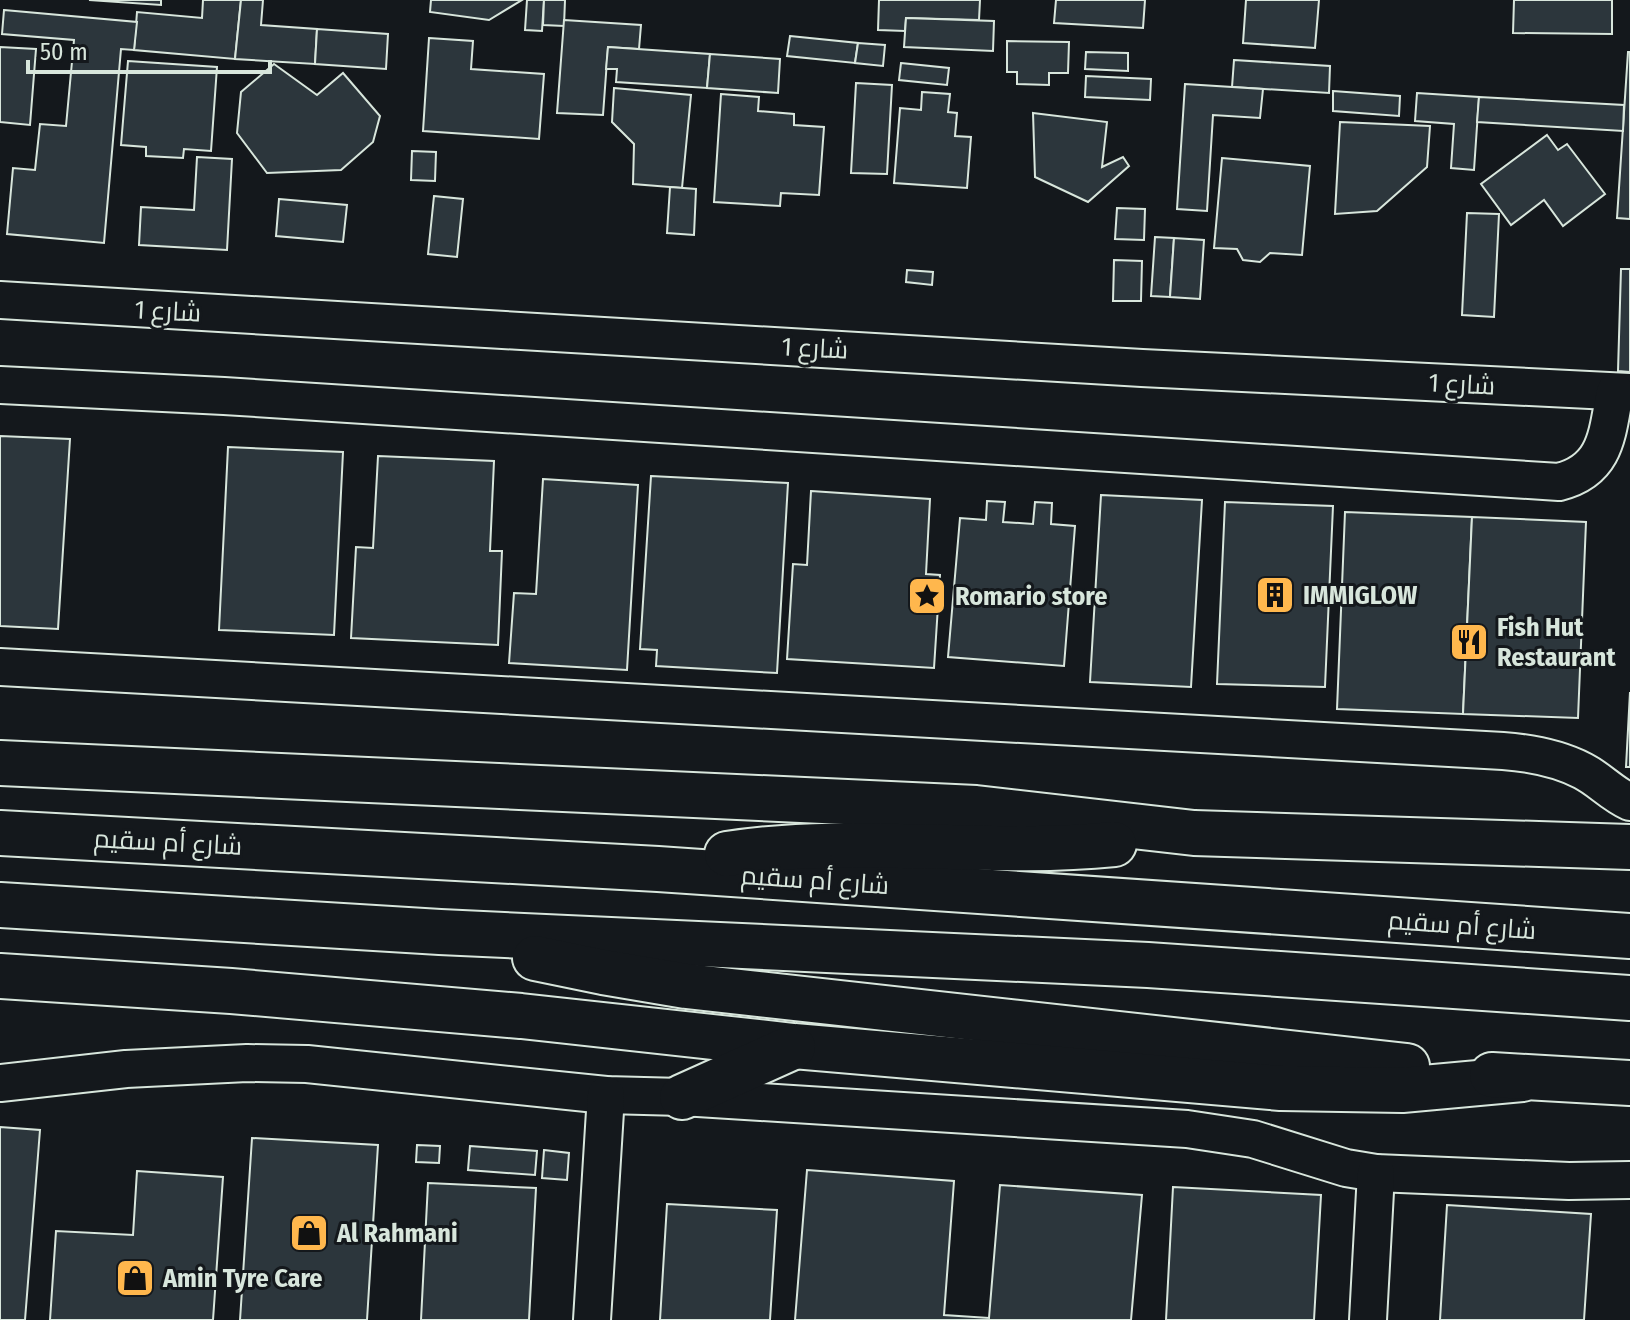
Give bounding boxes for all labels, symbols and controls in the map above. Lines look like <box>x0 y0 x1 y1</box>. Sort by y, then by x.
scale bar <box>28 24 270 74</box>
text: 50 m <box>40 38 88 66</box>
street label: شارع 1 <box>134 294 202 330</box>
street label: شارع 1 <box>781 331 849 367</box>
street label: شارع 1 <box>1428 367 1496 403</box>
building icon: IMMIGLOW <box>1254 574 1296 616</box>
place icon: Romario store <box>906 575 948 617</box>
place label: IMMIGLOW <box>1303 580 1417 611</box>
place label: Romario store <box>955 581 1107 612</box>
place label: Fish Hut Restaurant <box>1497 612 1616 673</box>
restaurant icon: Fish Hut Restaurant <box>1448 621 1490 663</box>
street label: شارع أم سقيم <box>93 821 243 864</box>
street label: شارع أم سقيم <box>740 858 890 903</box>
street label: شارع أم سقيم <box>1387 903 1537 948</box>
shop icon: Al Rahmani <box>288 1212 330 1254</box>
place label: Al Rahmani <box>336 1218 458 1249</box>
shop icon: Amin Tyre Care <box>114 1257 156 1299</box>
place label: Amin Tyre Care <box>162 1263 322 1294</box>

